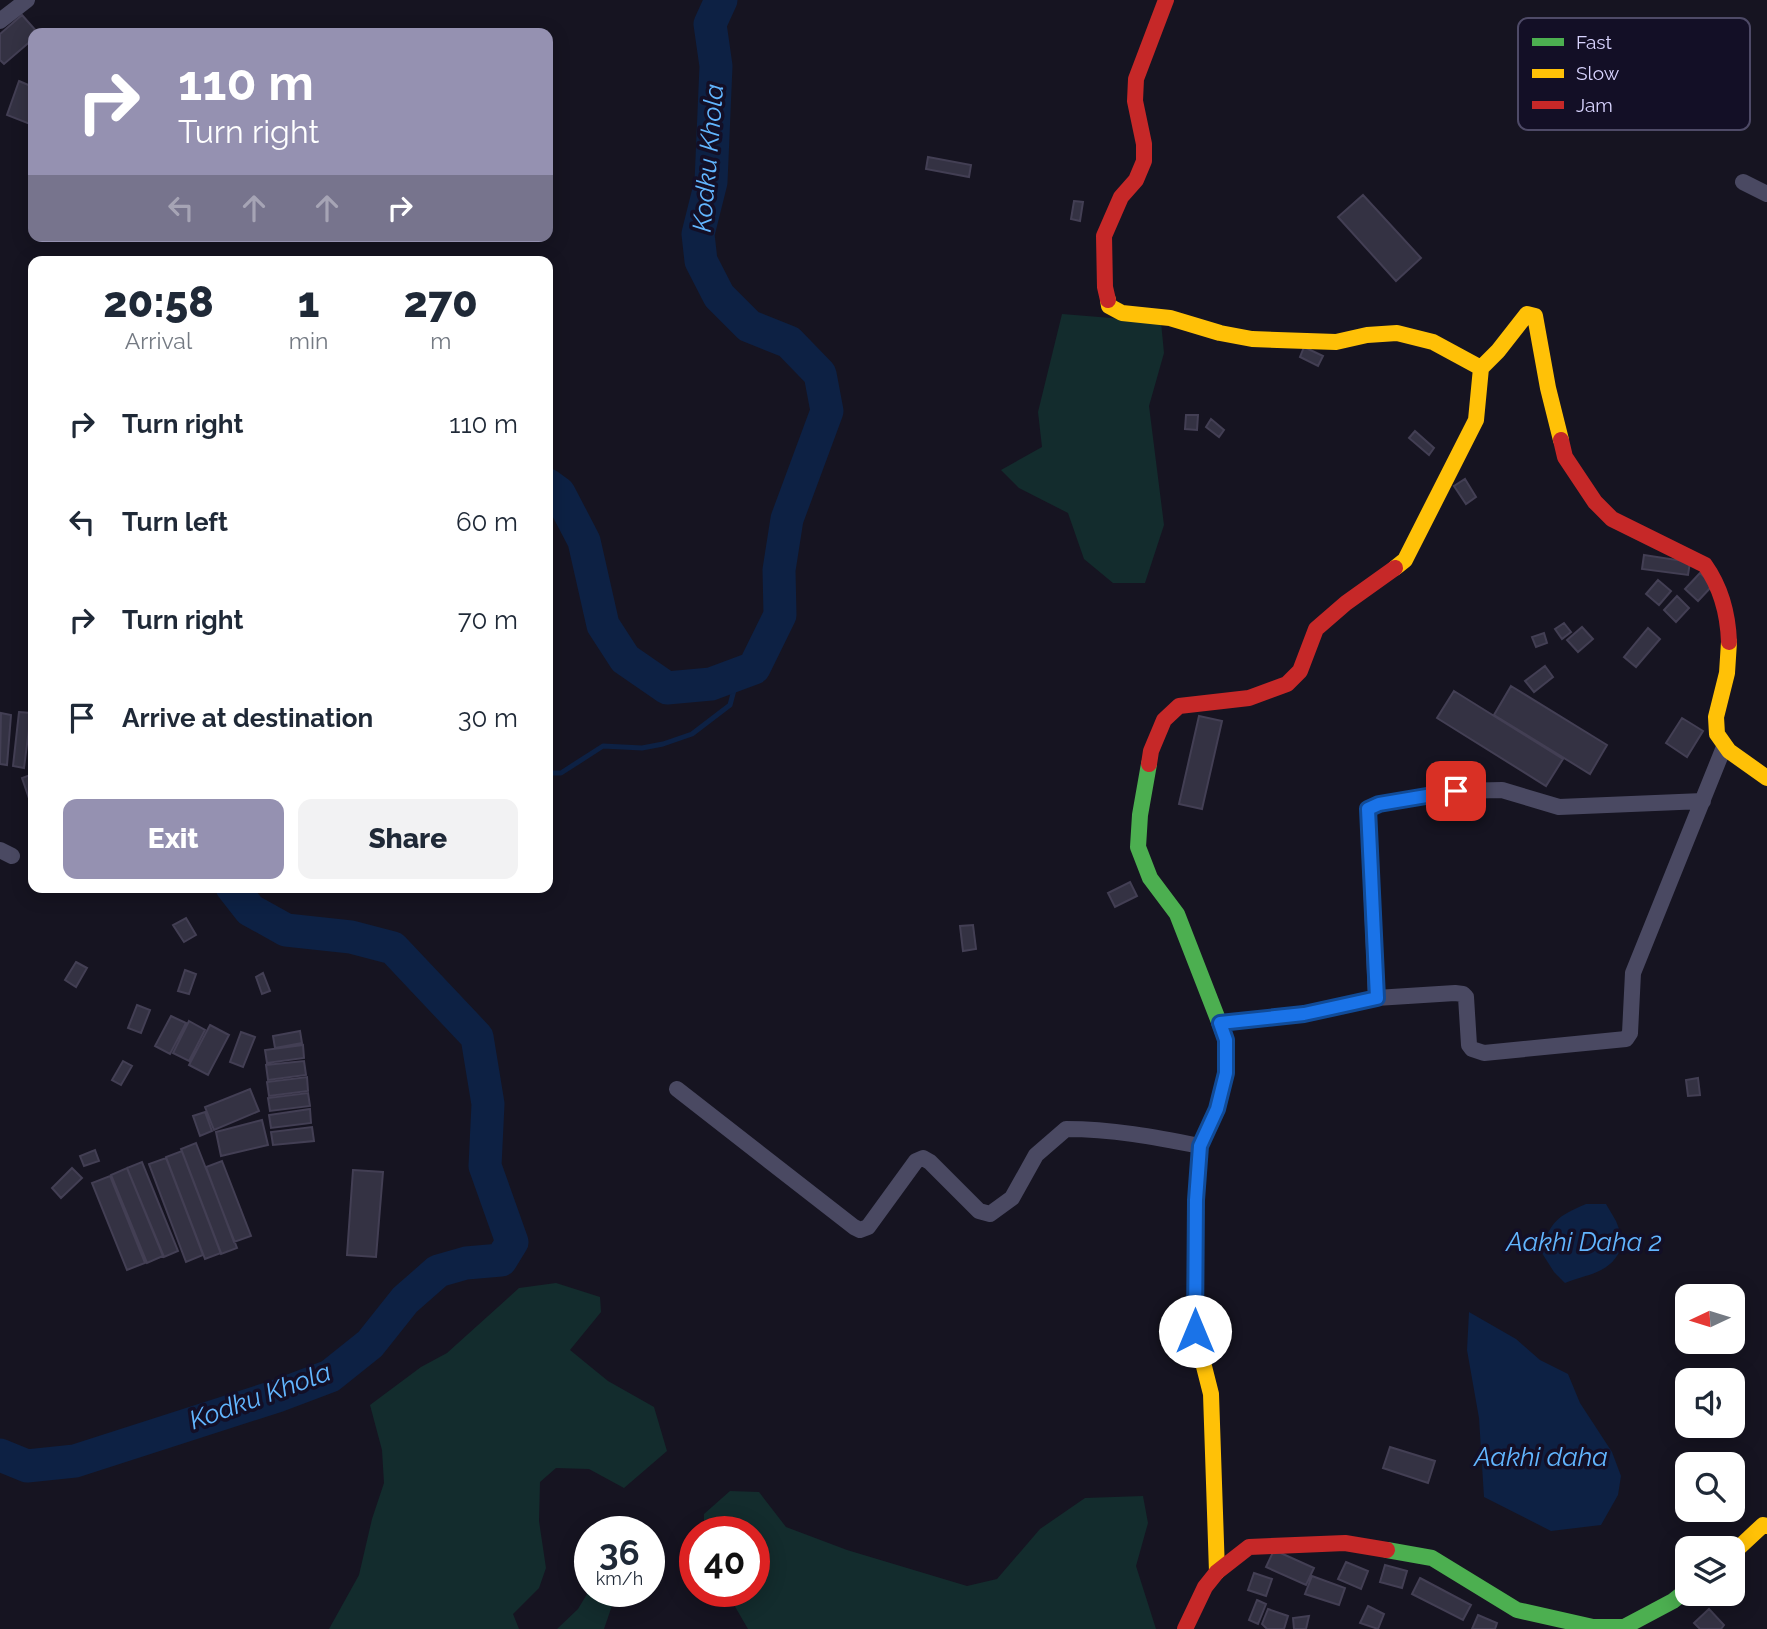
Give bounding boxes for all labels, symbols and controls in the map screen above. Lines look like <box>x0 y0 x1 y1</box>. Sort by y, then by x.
legend <box>1518 18 1750 130</box>
text: Fast <box>1576 31 1612 53</box>
text: 110 m <box>178 54 314 111</box>
icon: right <box>63 56 154 147</box>
text: Slow <box>1576 62 1620 84</box>
water label: Kodku Khola <box>687 83 729 233</box>
text: Jam <box>1576 94 1613 116</box>
text: Turn right <box>178 113 319 150</box>
icon: left <box>162 189 200 227</box>
icon: ahead <box>235 189 273 227</box>
icon: ahead <box>308 189 346 227</box>
icon: right <box>381 189 419 227</box>
text: 20:58 <box>103 278 214 327</box>
text: 1 <box>298 278 320 327</box>
text: 270 <box>404 278 478 327</box>
text: Arrival <box>125 327 192 354</box>
text: min <box>289 327 328 354</box>
text: m <box>430 327 451 354</box>
icon: right <box>63 405 101 443</box>
text: Turn right <box>122 409 243 439</box>
text: 110 m <box>449 409 518 439</box>
icon: left <box>63 503 101 541</box>
text: Turn left <box>122 507 228 537</box>
text: 60 m <box>456 507 518 537</box>
icon: right <box>63 601 101 639</box>
text: Turn right <box>122 605 243 635</box>
text: 70 m <box>458 605 518 635</box>
icon: arrive <box>63 699 101 737</box>
text: Arrive at destination <box>122 703 373 733</box>
text: 30 m <box>458 703 518 733</box>
pin <box>1426 761 1486 821</box>
icon: arrive <box>1437 772 1475 810</box>
button: Exit <box>63 799 284 879</box>
button: Share <box>298 799 518 879</box>
water label: Aakhi Daha 2 <box>1504 1227 1662 1257</box>
north arrow <box>1675 1284 1745 1354</box>
map controls <box>1675 1284 1745 1606</box>
position arrow <box>1158 1294 1232 1368</box>
water label: Kodku Khola <box>185 1356 335 1436</box>
button: sound <box>1675 1368 1745 1438</box>
water label: Aakhi daha <box>1472 1442 1608 1472</box>
button: search <box>1675 1452 1745 1522</box>
speed limit sign: 40 <box>679 1516 770 1607</box>
text: 36 <box>599 1532 640 1573</box>
button: layers <box>1675 1536 1745 1606</box>
text: km/h <box>596 1568 643 1589</box>

